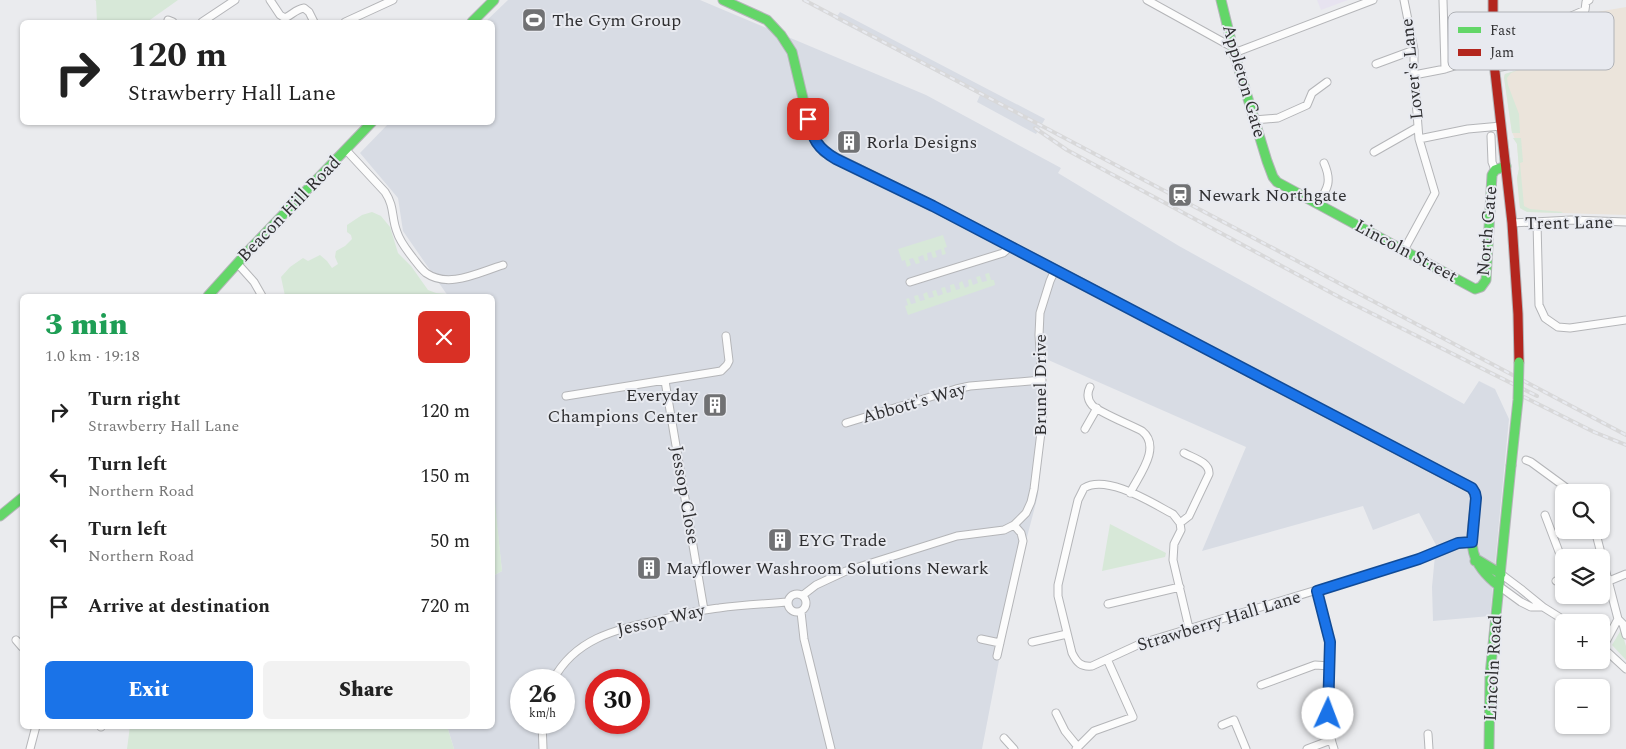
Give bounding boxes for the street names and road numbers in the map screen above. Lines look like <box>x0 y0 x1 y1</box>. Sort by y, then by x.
street label: Lover's Lane <box>1393 17 1431 121</box>
street label: Appleton Gate <box>1215 21 1273 141</box>
street label: Beacon Hill Road <box>231 150 347 268</box>
street label: North Gate <box>1470 185 1504 277</box>
street label: Trent Lane <box>1525 209 1613 237</box>
street label: Lincoln Street <box>1350 212 1462 290</box>
street label: Brunel Drive <box>1027 334 1054 436</box>
street label: Abbott's Way <box>859 375 971 431</box>
street label: Jessop Close <box>663 444 707 546</box>
street label: Strawberry Hall Lane <box>1134 583 1304 659</box>
street label: Jessop Way <box>614 596 709 643</box>
street label: Lincoln Road <box>1477 614 1509 722</box>

